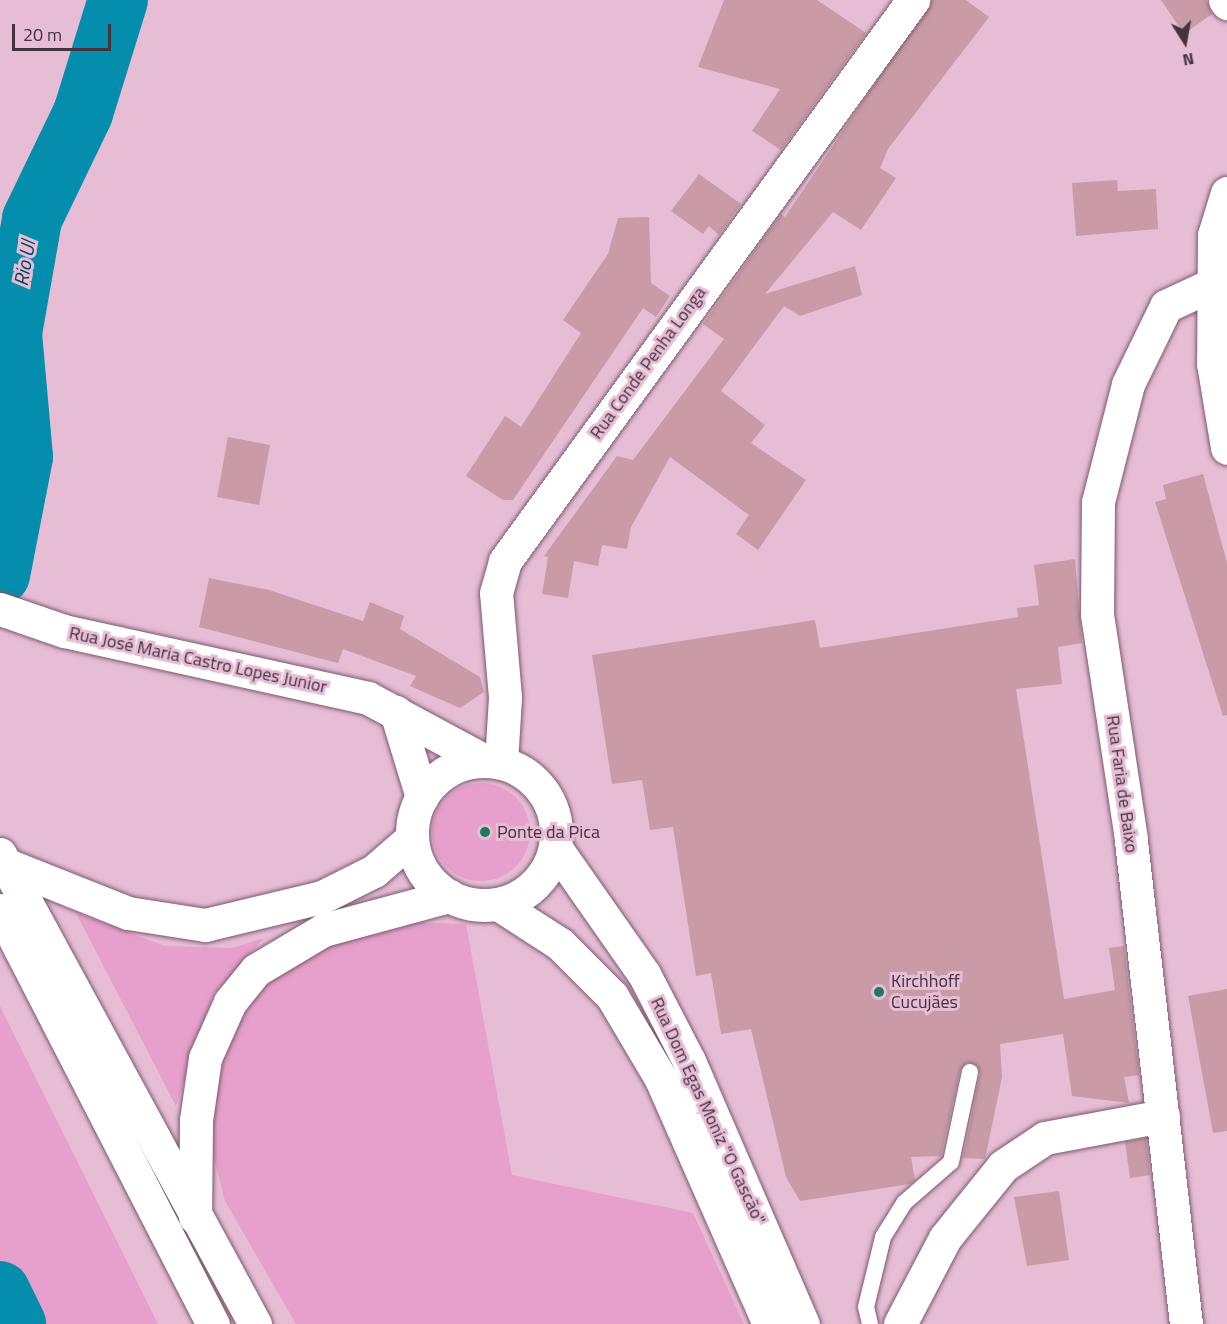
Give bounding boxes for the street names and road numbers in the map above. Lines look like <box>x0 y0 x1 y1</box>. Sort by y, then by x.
street label: Rua Conde Penha Longa <box>586 283 710 443</box>
street label: Rua José Maria Castro Lopes Junior <box>67 622 329 698</box>
street label: Rua Faria de Baixo <box>1102 714 1142 854</box>
street label: Rua Dom Egas Moniz "O Gascão" <box>646 994 770 1228</box>

